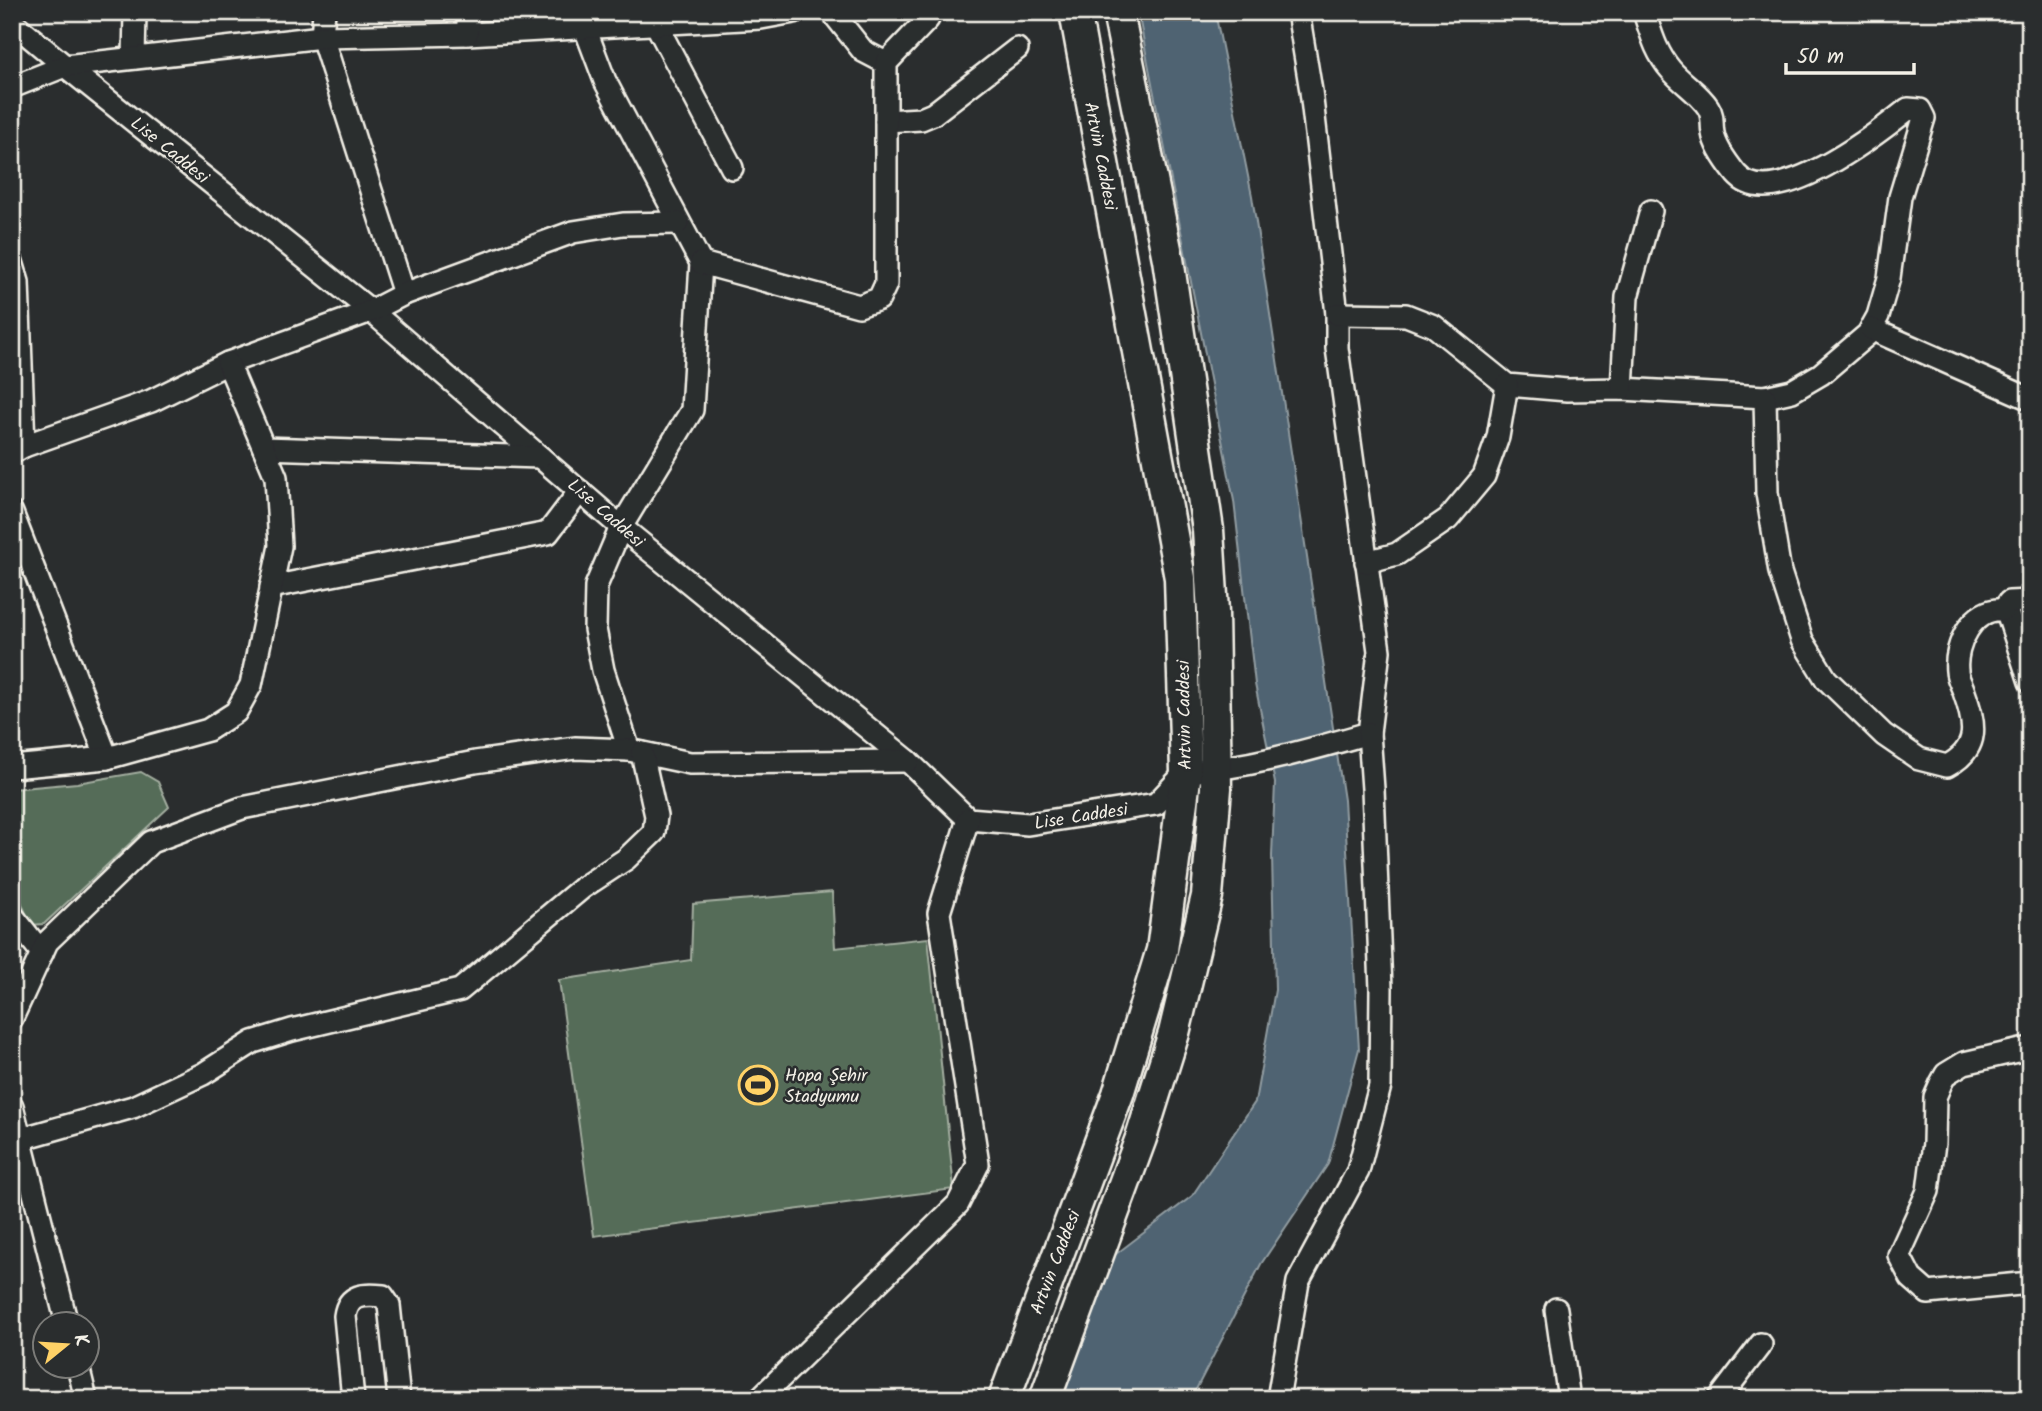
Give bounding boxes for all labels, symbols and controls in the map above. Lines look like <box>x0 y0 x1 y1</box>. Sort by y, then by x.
scale bar <box>1786 32 1914 76</box>
text: 50 m <box>1797 41 1844 74</box>
street label: Artvin Caddesi <box>1075 100 1124 214</box>
street label: Lise Caddesi <box>123 110 215 193</box>
street label: Lise Caddesi <box>560 472 651 556</box>
street label: Artvin Caddesi <box>1170 659 1201 770</box>
street label: Lise Caddesi <box>1032 796 1131 839</box>
place label: Hopa Şehir Stadyumu <box>785 1062 868 1112</box>
sports icon: Hopa Şehir Stadyumu <box>737 1064 779 1106</box>
street label: Artvin Caddesi <box>1023 1205 1090 1319</box>
north arrow <box>32 1310 102 1380</box>
text: K <box>64 1330 96 1350</box>

